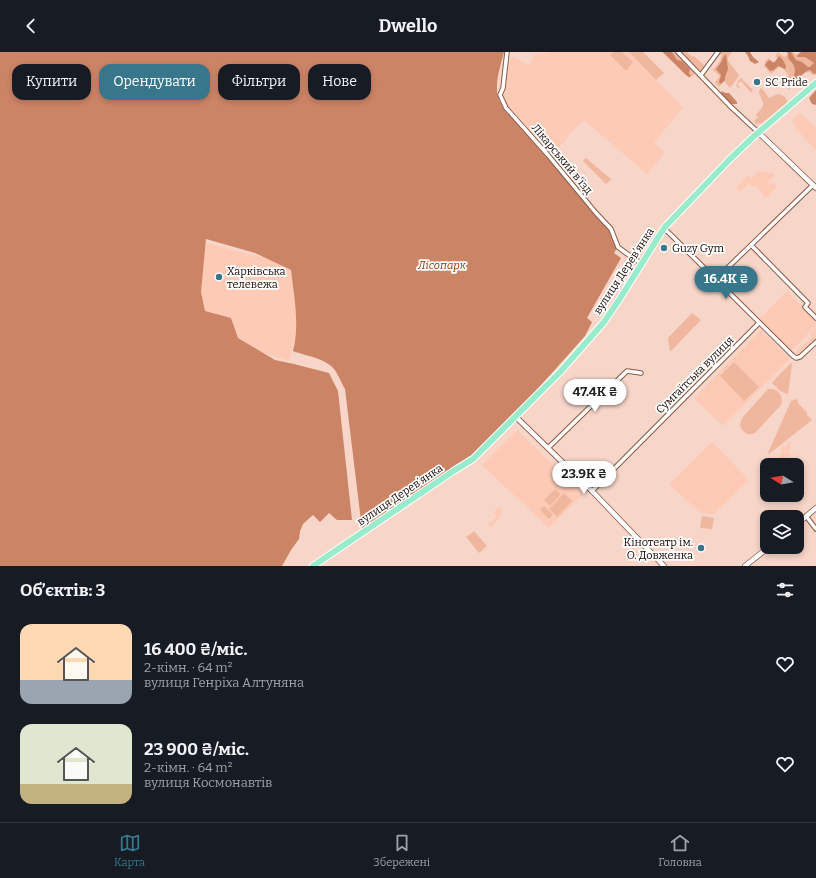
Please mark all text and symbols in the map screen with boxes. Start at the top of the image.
icon: back [20,15,42,37]
text: Dwello [379,15,437,37]
icon: heart [774,15,796,37]
chip: Купити [12,64,91,100]
chip: Орендувати [99,64,210,100]
chip: Фільтри [218,64,300,100]
chip: Нове [308,64,371,100]
place label: SC Pride [765,76,808,89]
marker: SC Pride [752,77,762,87]
street label: Лікарський в'їзд [529,121,595,197]
street label: вулиця Дерев’янка [591,225,657,317]
place label: Guzy Gym [672,242,725,255]
marker: Guzy Gym [659,243,669,253]
park label: Лісопарк [417,259,467,272]
place label: Харківська телевежа [227,265,286,291]
pin: 16.4K ₴ [689,266,763,300]
text: 16.4K ₴ [704,271,748,286]
marker: Харківська телевежа [214,272,224,282]
street label: Сумгаїтська вулиця [654,334,736,416]
pin: 47.4K ₴ [558,379,632,413]
text: 47.4K ₴ [573,384,617,399]
north arrow [760,458,804,502]
map controls [760,458,804,554]
pin: 23.9K ₴ [547,461,621,495]
street label: вулиця Дерев’янка [355,462,445,528]
text: 23.9K ₴ [561,466,607,481]
button: layers [760,510,804,554]
place label: Кінотеатр ім. О. Довженка [624,536,693,562]
marker: Кінотеатр ім. О. Довженка [696,543,706,553]
icon: filters [774,579,796,601]
text: Об’єктів: 3 [20,580,105,601]
text: 16 400 ₴/міс. [144,639,247,660]
icon: home [52,640,100,688]
icon: heart [774,653,796,675]
text: 2-кімн. · 64 m² [144,660,232,675]
text: вулиця Генріха Алтуняна [144,675,304,690]
text: 23 900 ₴/міс. [144,739,249,760]
icon: home [52,740,100,788]
icon: heart [774,753,796,775]
text: 2-кімн. · 64 m² [144,760,232,775]
text: вулиця Космонавтів [144,775,272,790]
tab: Карта [114,832,145,869]
tab: Збережені [373,832,430,869]
tab: Головна [658,832,702,869]

